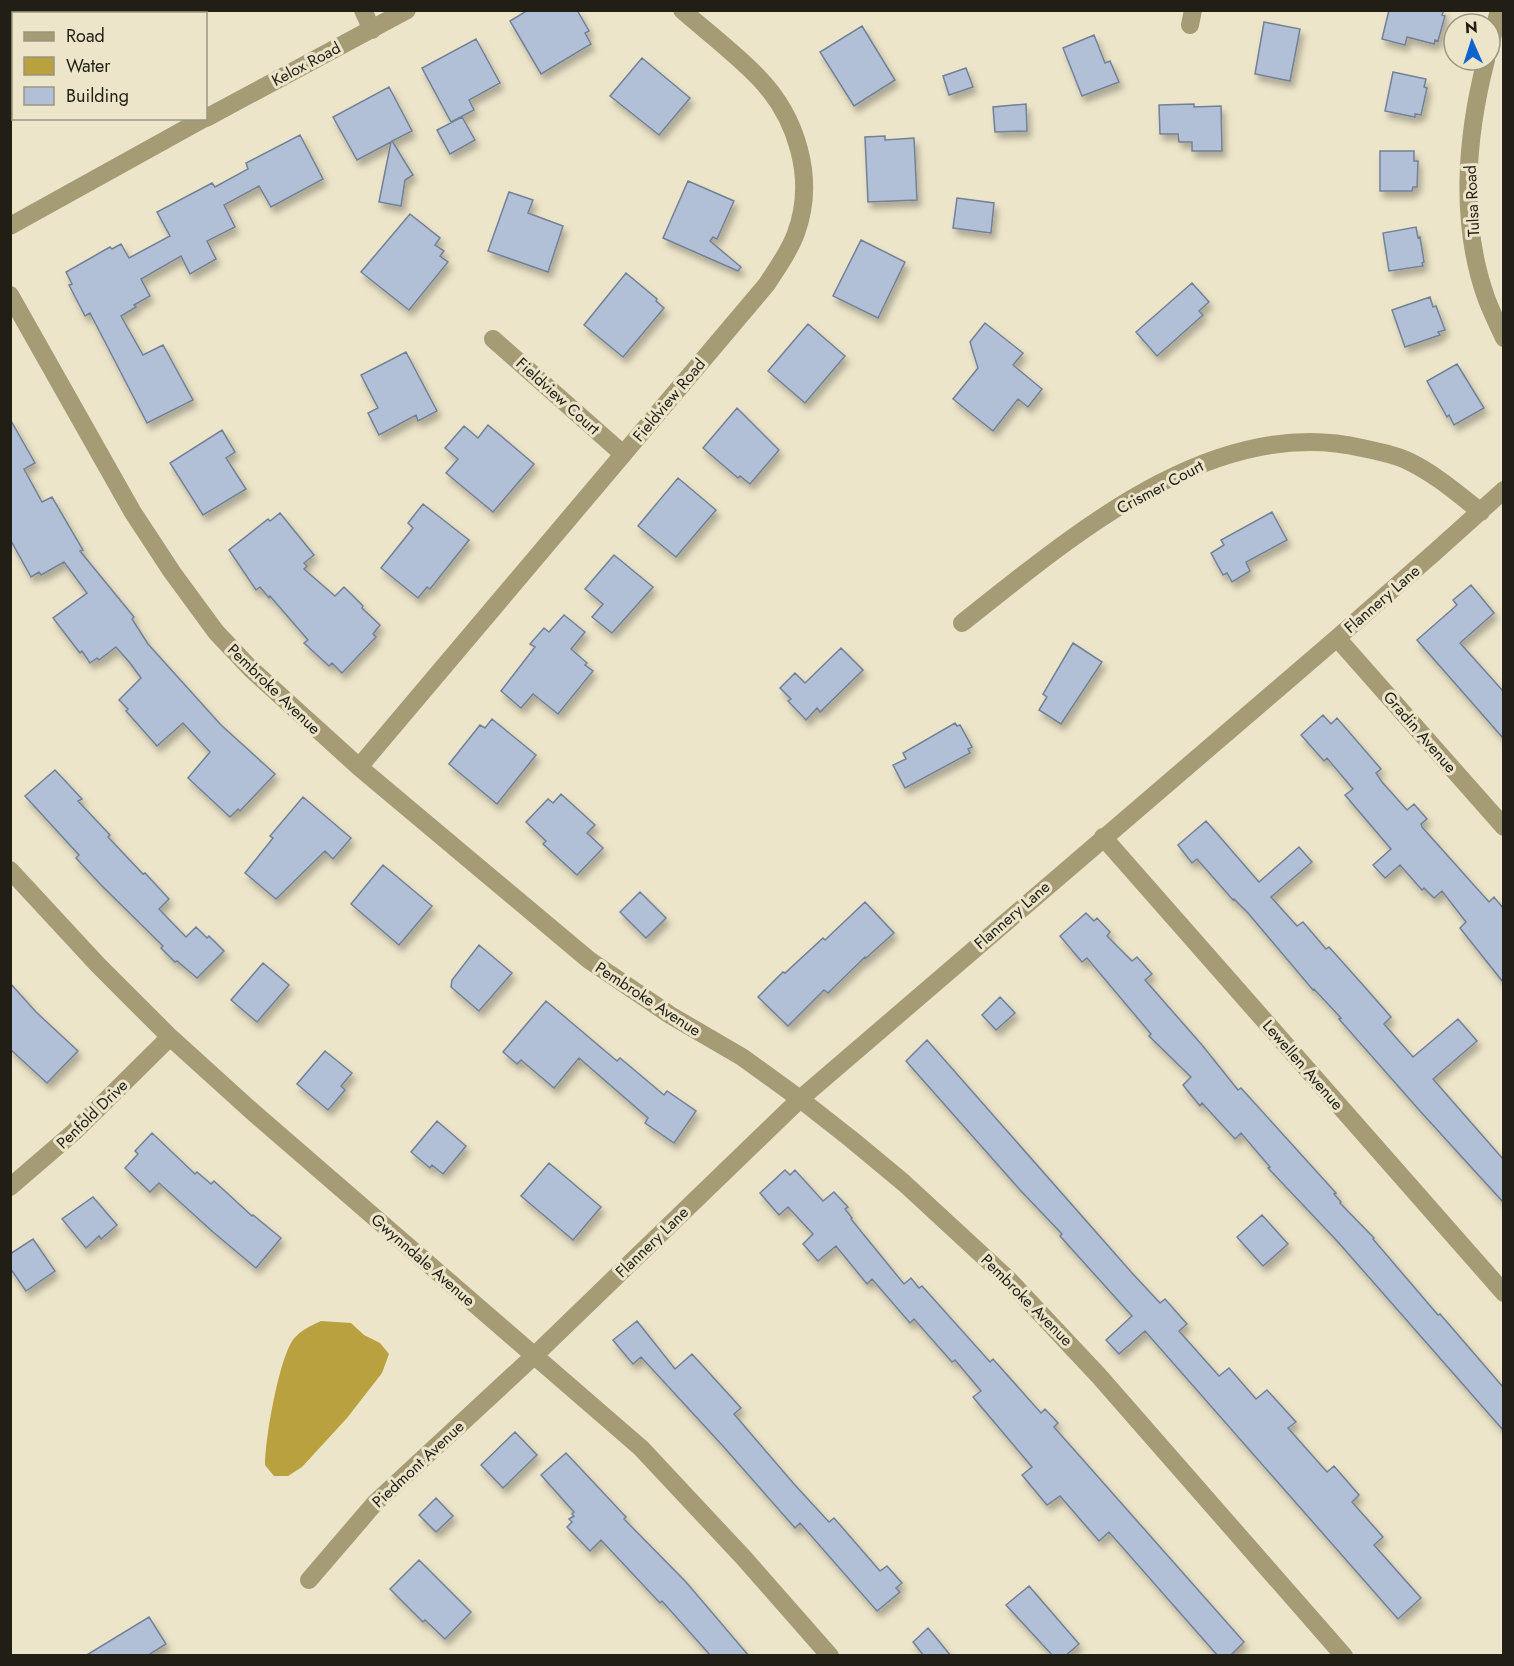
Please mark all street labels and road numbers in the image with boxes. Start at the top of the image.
street label: Kelox Road [267,36,345,92]
street label: Tulsa Road [1459,165,1485,237]
street label: Fieldview Court [511,352,605,440]
street label: Fieldview Road [627,353,711,447]
street label: Crismer Court [1112,454,1208,520]
street label: Flannery Lane [1339,560,1425,638]
street label: Pembroke Avenue [222,638,326,740]
street label: Gradin Avenue [1378,686,1462,778]
street label: Flannery Lane [969,876,1055,954]
street label: Pembroke Avenue [591,956,705,1042]
street label: Lewellen Avenue [1257,1015,1349,1115]
street label: Penfold Drive [51,1074,133,1154]
street label: Flannery Lane [610,1201,694,1283]
street label: Gwynndale Avenue [366,1208,480,1312]
street label: Pembroke Avenue [976,1249,1078,1351]
street label: Piedmont Avenue [367,1415,469,1513]

